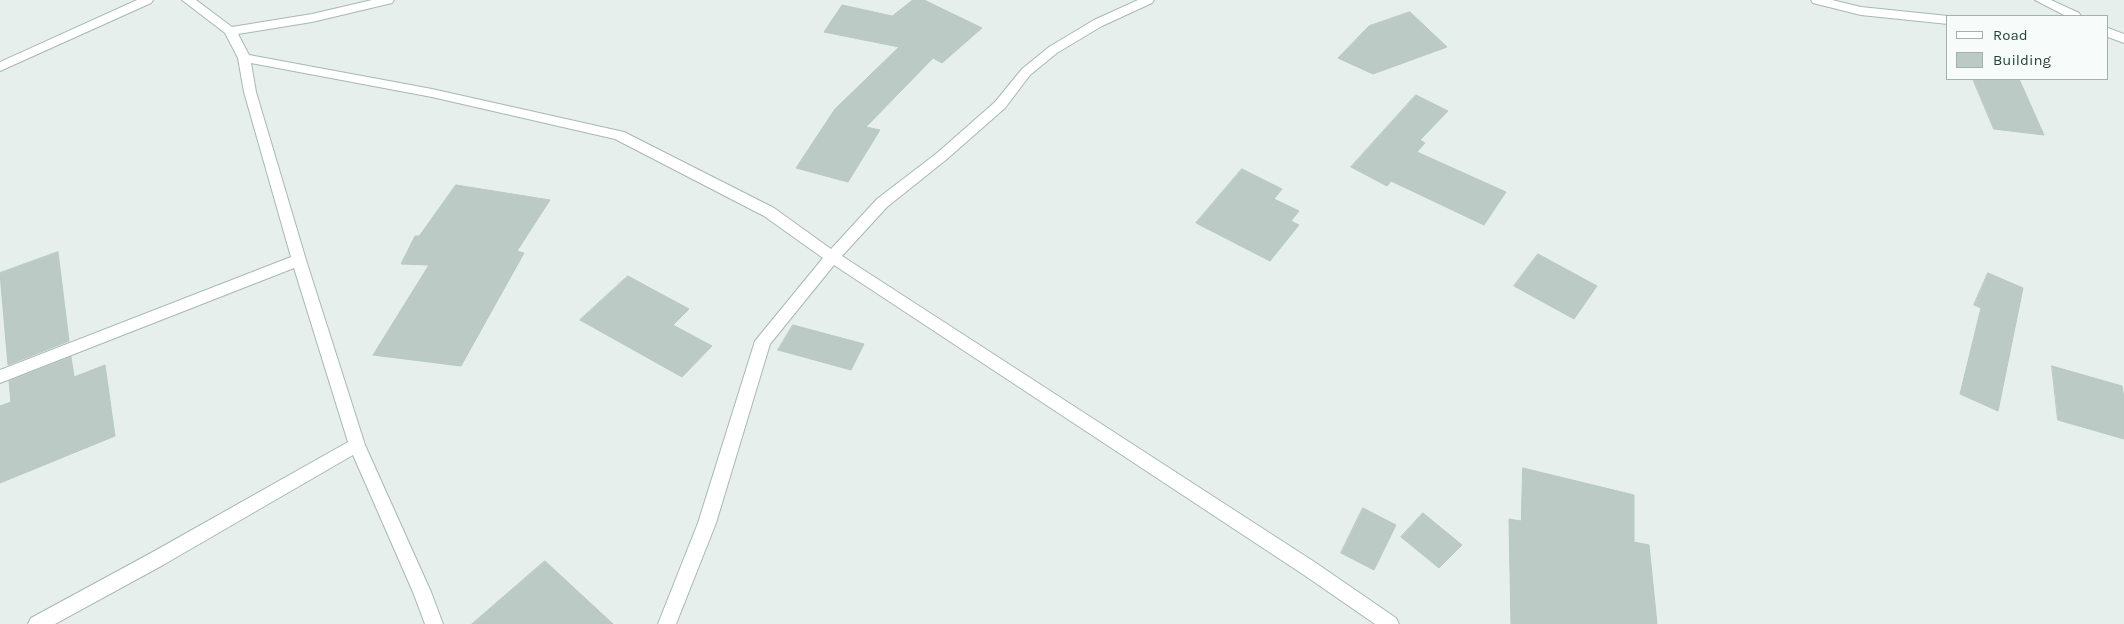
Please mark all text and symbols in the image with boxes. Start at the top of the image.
legend [1946,15,2109,80]
text: Road [1993,26,2028,44]
text: Building [1993,51,2051,69]

